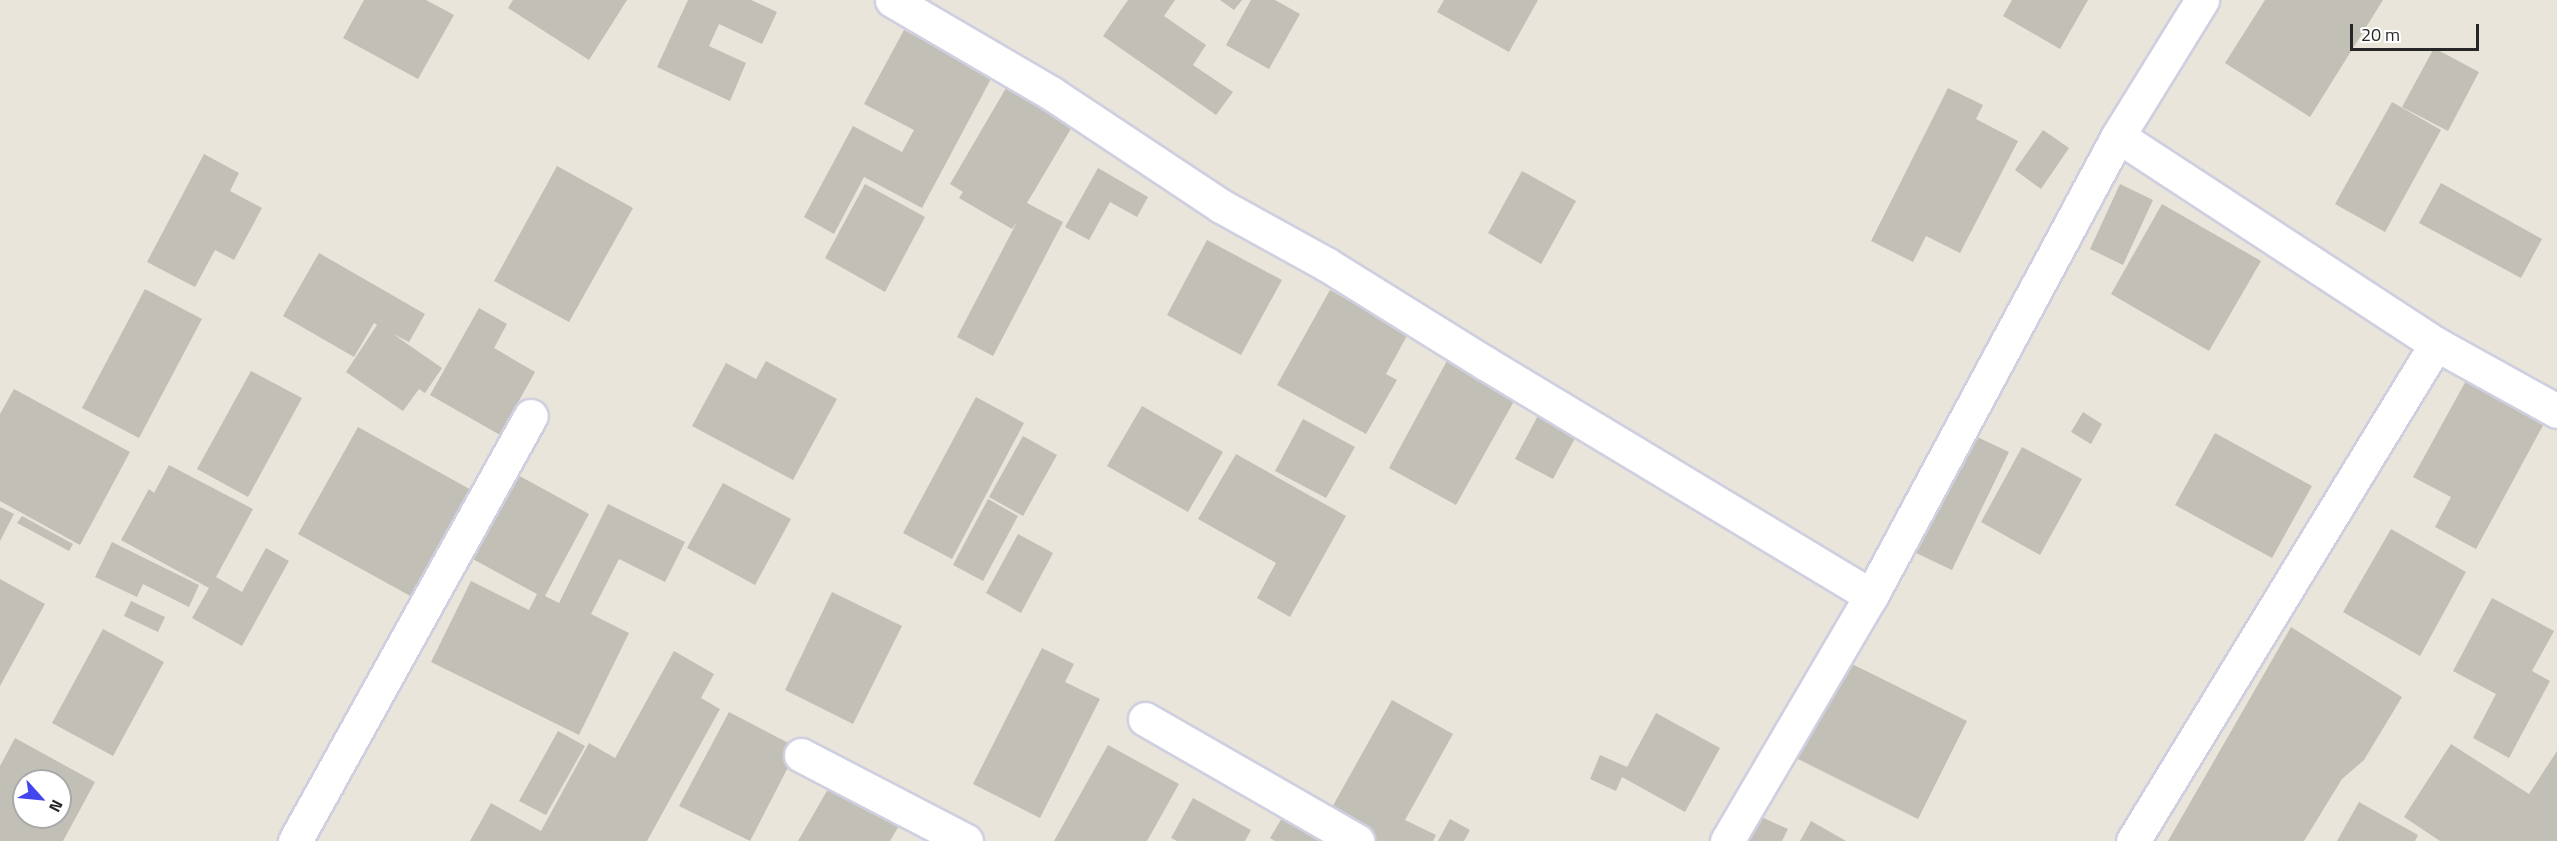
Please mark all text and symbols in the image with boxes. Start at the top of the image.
scale bar [2353,12,2482,50]
text: 20 m [2361,21,2400,48]
north arrow [12,769,72,829]
text: N [43,796,69,817]

